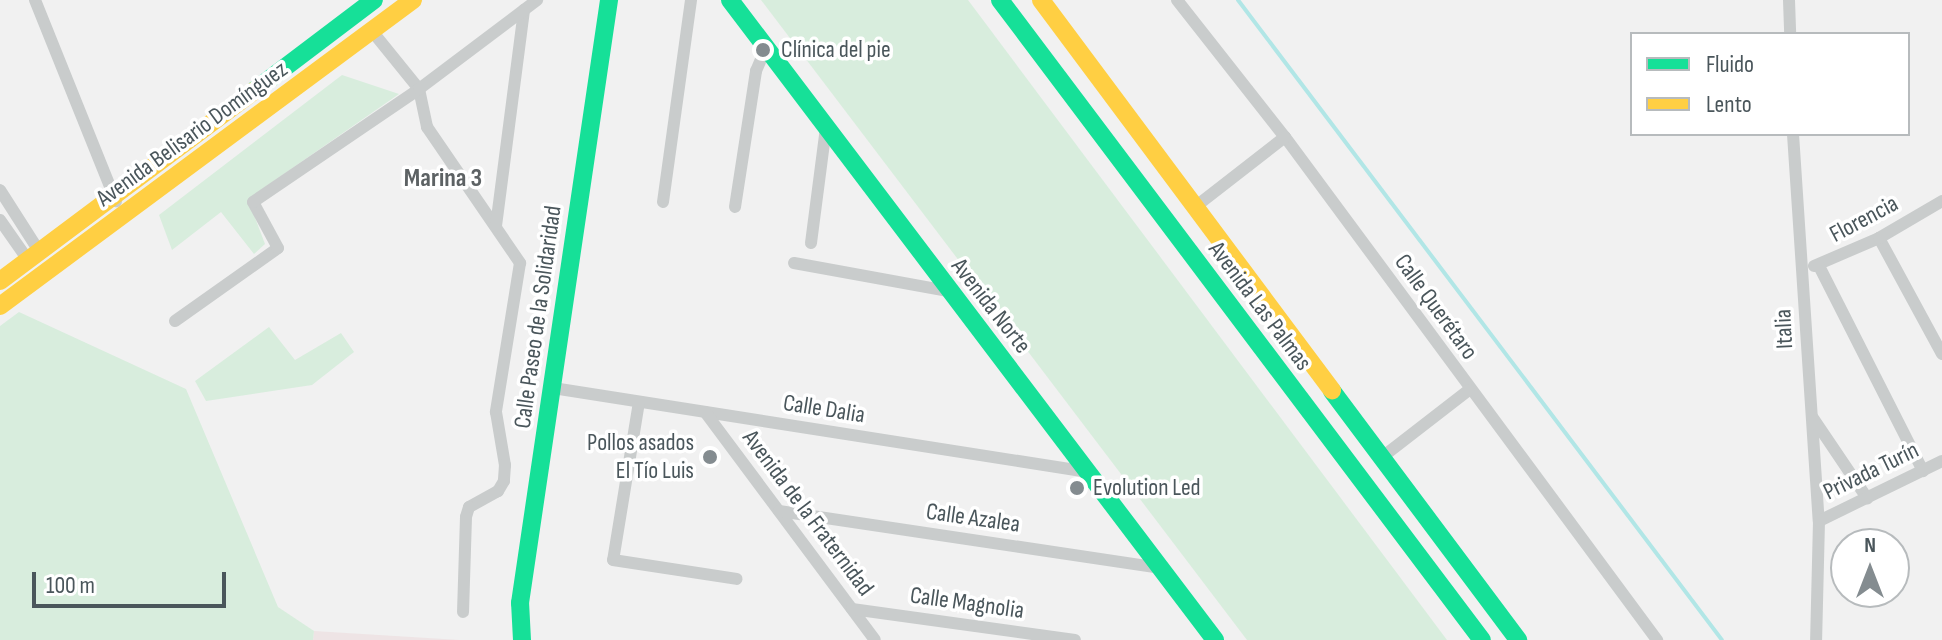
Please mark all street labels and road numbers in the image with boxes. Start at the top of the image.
street label: Avenida Belisario Domínguez [91,55,293,213]
street label: Florencia [1825,189,1903,249]
street label: Calle Paseo de la Solidaridad [508,204,568,430]
street label: Avenida Las Palmas [1202,236,1318,376]
street label: Calle Querétaro [1388,249,1484,365]
street label: Avenida Norte [945,253,1037,359]
street label: Italia [1769,308,1799,350]
street label: Calle Dalia [781,388,867,430]
street label: Avenida de la Fraternidad [736,424,880,602]
street label: Privada Turín [1819,436,1923,506]
street label: Calle Azalea [924,497,1022,539]
street label: Calle Magnolia [908,581,1026,625]

